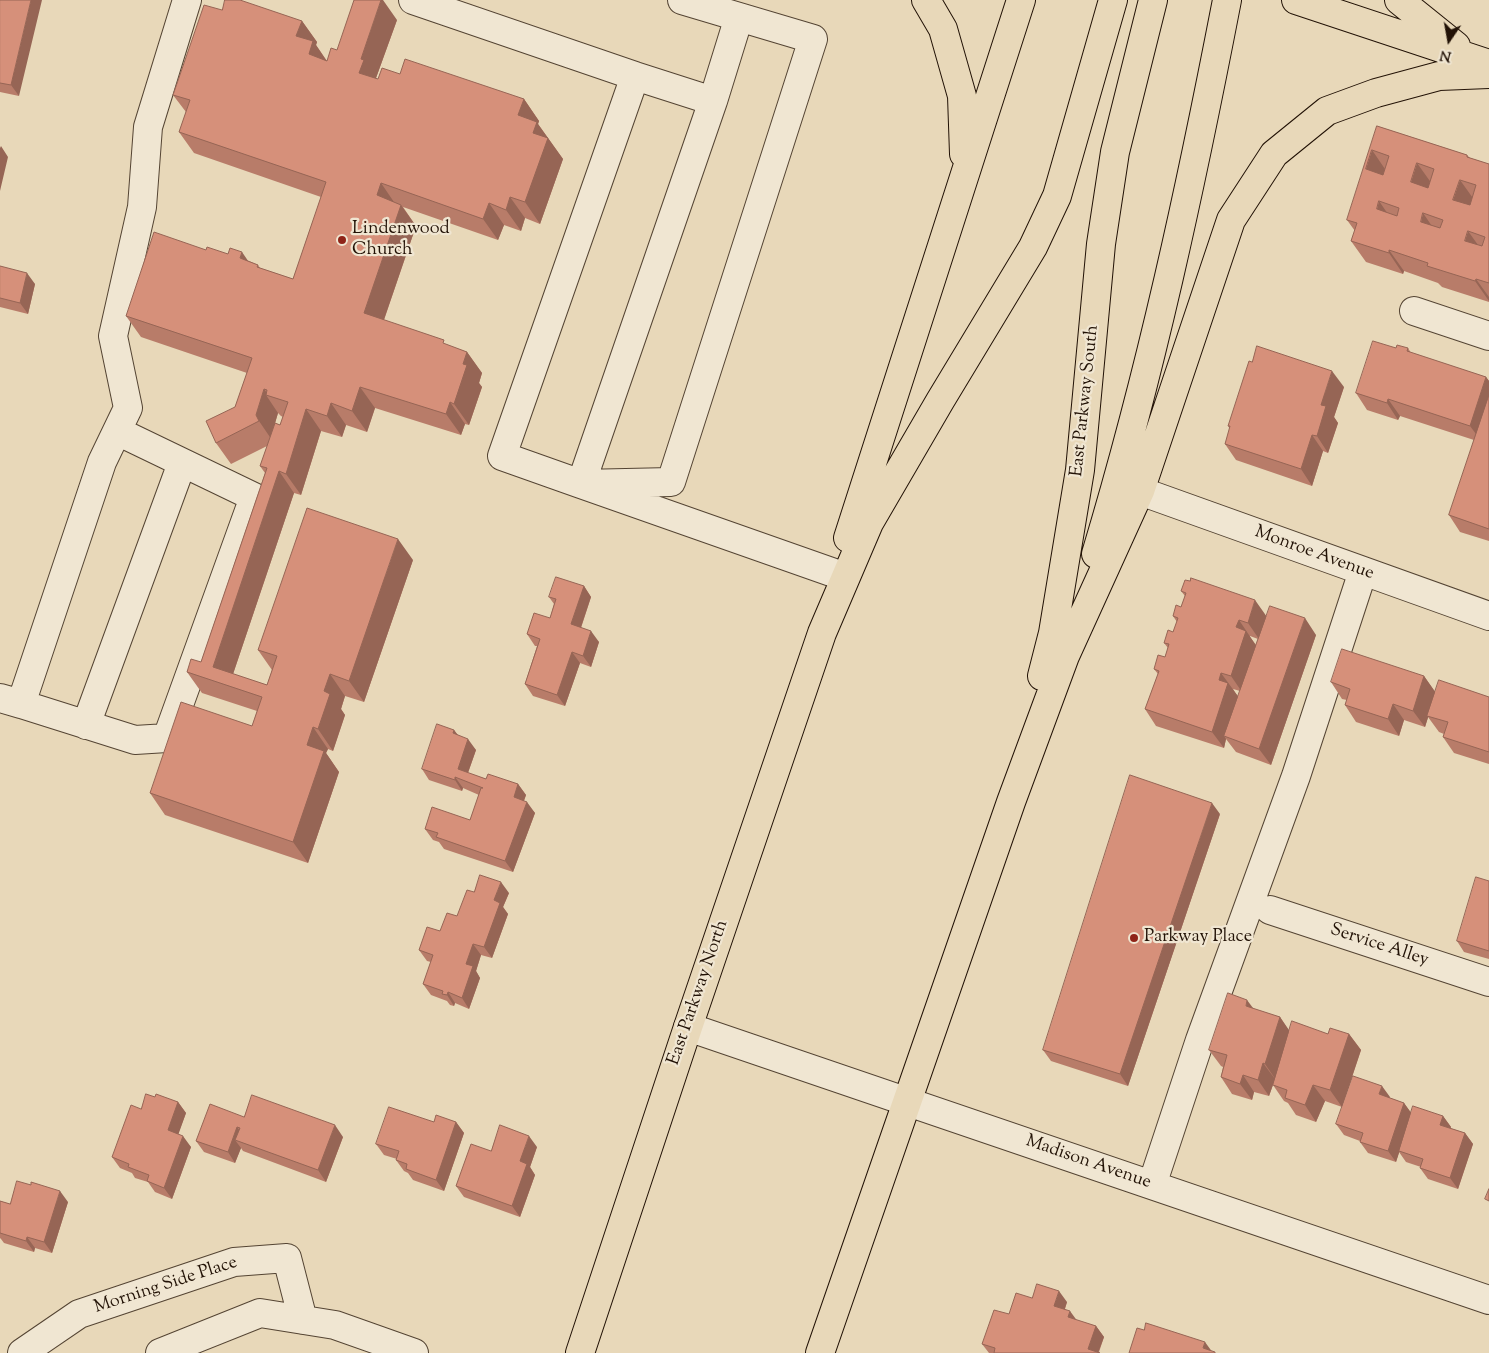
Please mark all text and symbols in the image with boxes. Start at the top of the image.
north arrow [1424,15,1474,65]
text: N [1438,44,1453,66]
place label: Lindenwood Church [352,219,450,262]
marker: Lindenwood Church [336,234,348,246]
street label: East Parkway South [1067,324,1105,478]
street label: Monroe Avenue [1251,522,1377,586]
street label: East Parkway North [664,918,734,1068]
street label: Service Alley [1327,920,1431,972]
place label: Parkway Place [1144,927,1252,949]
marker: Parkway Place [1128,932,1140,944]
street label: Madison Avenue [1022,1131,1154,1195]
street label: Morning Side Place [92,1253,240,1319]

